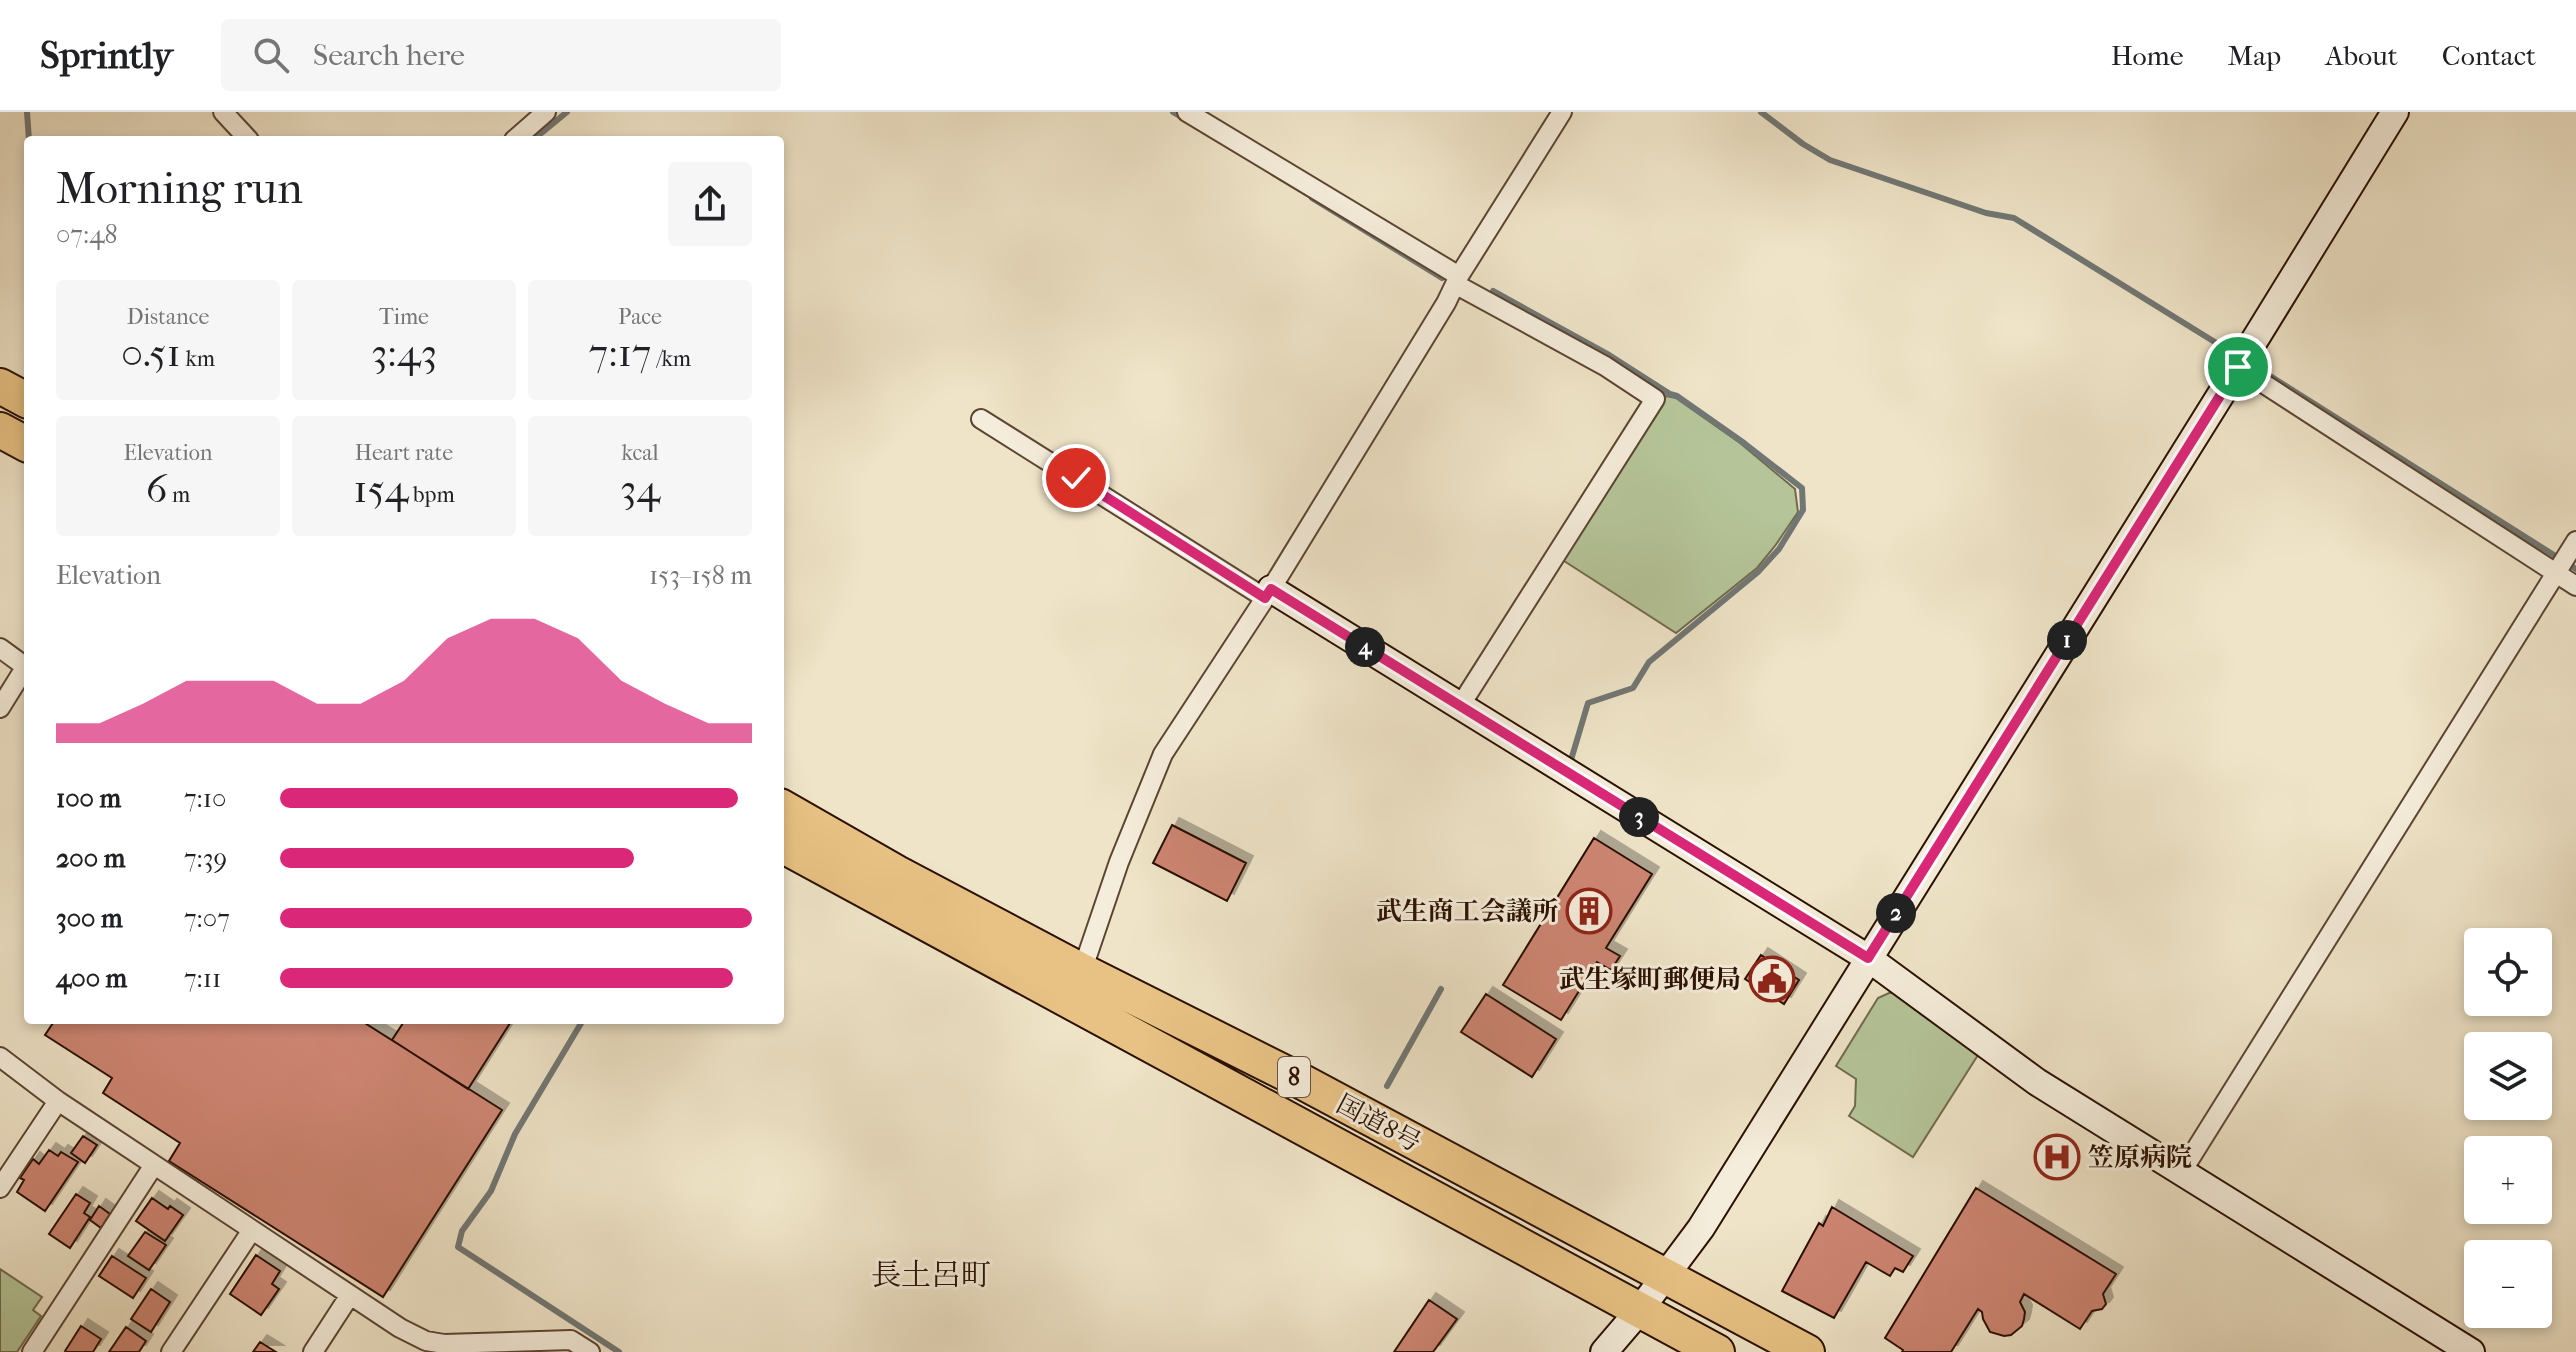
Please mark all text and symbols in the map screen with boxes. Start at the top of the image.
search box [221,19,781,91]
text: Sprintly [40,33,173,78]
icon: search [249,33,293,77]
text: Search here [313,38,465,73]
text: Home [2111,39,2184,72]
text: Map [2228,39,2281,72]
text: About [2325,39,2398,72]
text: Contact [2442,39,2536,72]
button: share [668,162,752,246]
text: Morning run [56,163,303,214]
text: 07:48 [56,219,118,250]
text: Distance [127,304,209,330]
text: Time [379,304,429,330]
text: Pace [618,304,662,330]
text: 0.51 [121,330,181,376]
text: 3:43 [371,330,437,376]
text: 7:17 [589,330,651,376]
pin [2204,333,2272,401]
icon: arrive [2216,345,2260,389]
text: km [181,346,215,372]
text: /km [651,346,691,372]
text: Elevation [124,440,212,466]
text: Heart rate [355,440,453,466]
text: kcal [621,440,659,466]
pin [1042,444,1110,512]
icon: check [1054,456,1098,500]
text: 6 [146,466,167,512]
text: 154 [353,466,408,512]
text: 34 [620,466,660,512]
text: m [167,482,190,508]
text: bpm [408,482,455,508]
text: Elevation [56,560,161,591]
text: 153–158 m [649,560,752,591]
pin: 1 [2047,620,2087,660]
pin: 4 [1345,627,1385,667]
text: 1 [2063,627,2071,653]
text: 4 [1359,634,1372,660]
text: 100 m [56,783,121,814]
text: 7:10 [184,783,226,814]
pin: 3 [1619,797,1659,837]
text: 3 [1634,804,1644,830]
text: 200 m [56,843,125,874]
text: 7:39 [184,843,227,874]
building icon: 武生商工会議所 [1565,887,1613,935]
pin: 2 [1876,893,1916,933]
place label: 武生商工会議所 [1376,896,1558,927]
text: 2 [1890,900,1902,926]
text: 300 m [56,903,123,934]
text: 7:07 [184,903,230,934]
map controls [2464,928,2552,1328]
button: locate [2464,928,2552,1016]
public building icon: 武生塚町郵便局 [1748,955,1796,1003]
text: 400 m [56,963,127,994]
text: 7:11 [184,963,221,994]
place label: 武生塚町郵便局 [1559,964,1741,995]
button: layers [2464,1032,2552,1120]
road number: 8 [1278,1057,1310,1097]
street label: 国道8号 [1331,1088,1426,1159]
hospital icon: 笠原病院 [2033,1133,2081,1181]
button: + [2464,1136,2552,1224]
place label: 笠原病院 [2088,1142,2192,1173]
button: − [2464,1240,2552,1328]
district label: 長土呂町 [871,1258,991,1293]

